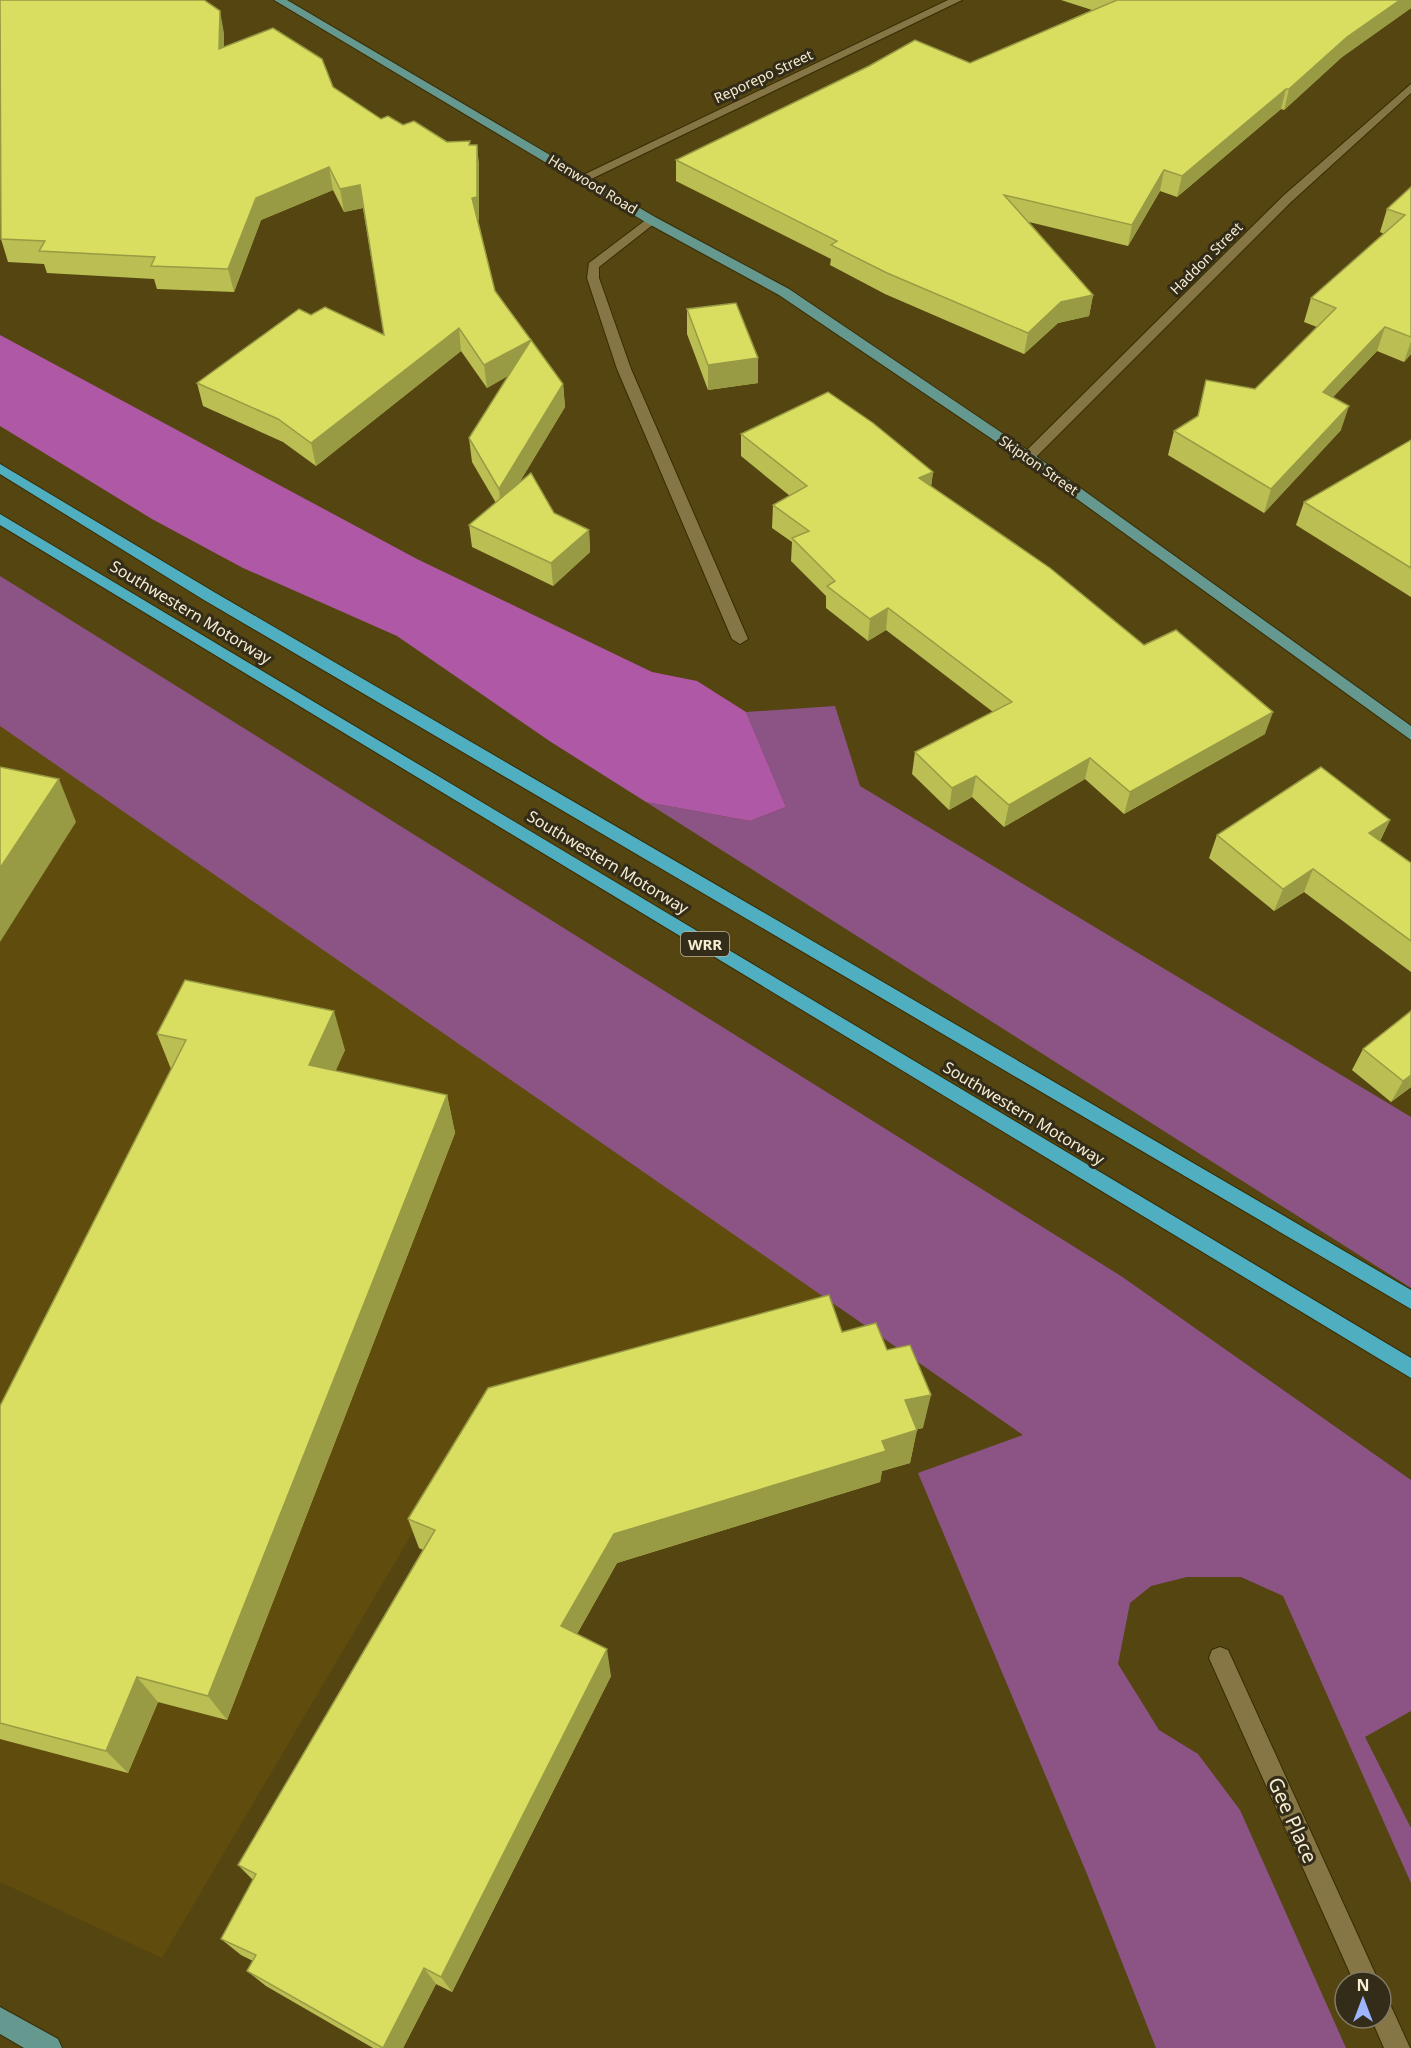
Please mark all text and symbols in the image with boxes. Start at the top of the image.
street label: Reporepo Street [711,45,815,107]
street label: Henwood Road [545,150,641,218]
street label: Haddon Street [1166,218,1246,298]
street label: Skipton Street [996,431,1082,499]
street label: Southwestern Motorway [106,555,277,669]
street label: Southwestern Motorway [523,805,694,919]
road number: WRR [681,932,729,956]
street label: Southwestern Motorway [939,1056,1110,1170]
street label: Gee Place [1262,1773,1324,1867]
north arrow [1333,1970,1393,2030]
text: N [1356,1974,1370,1996]

